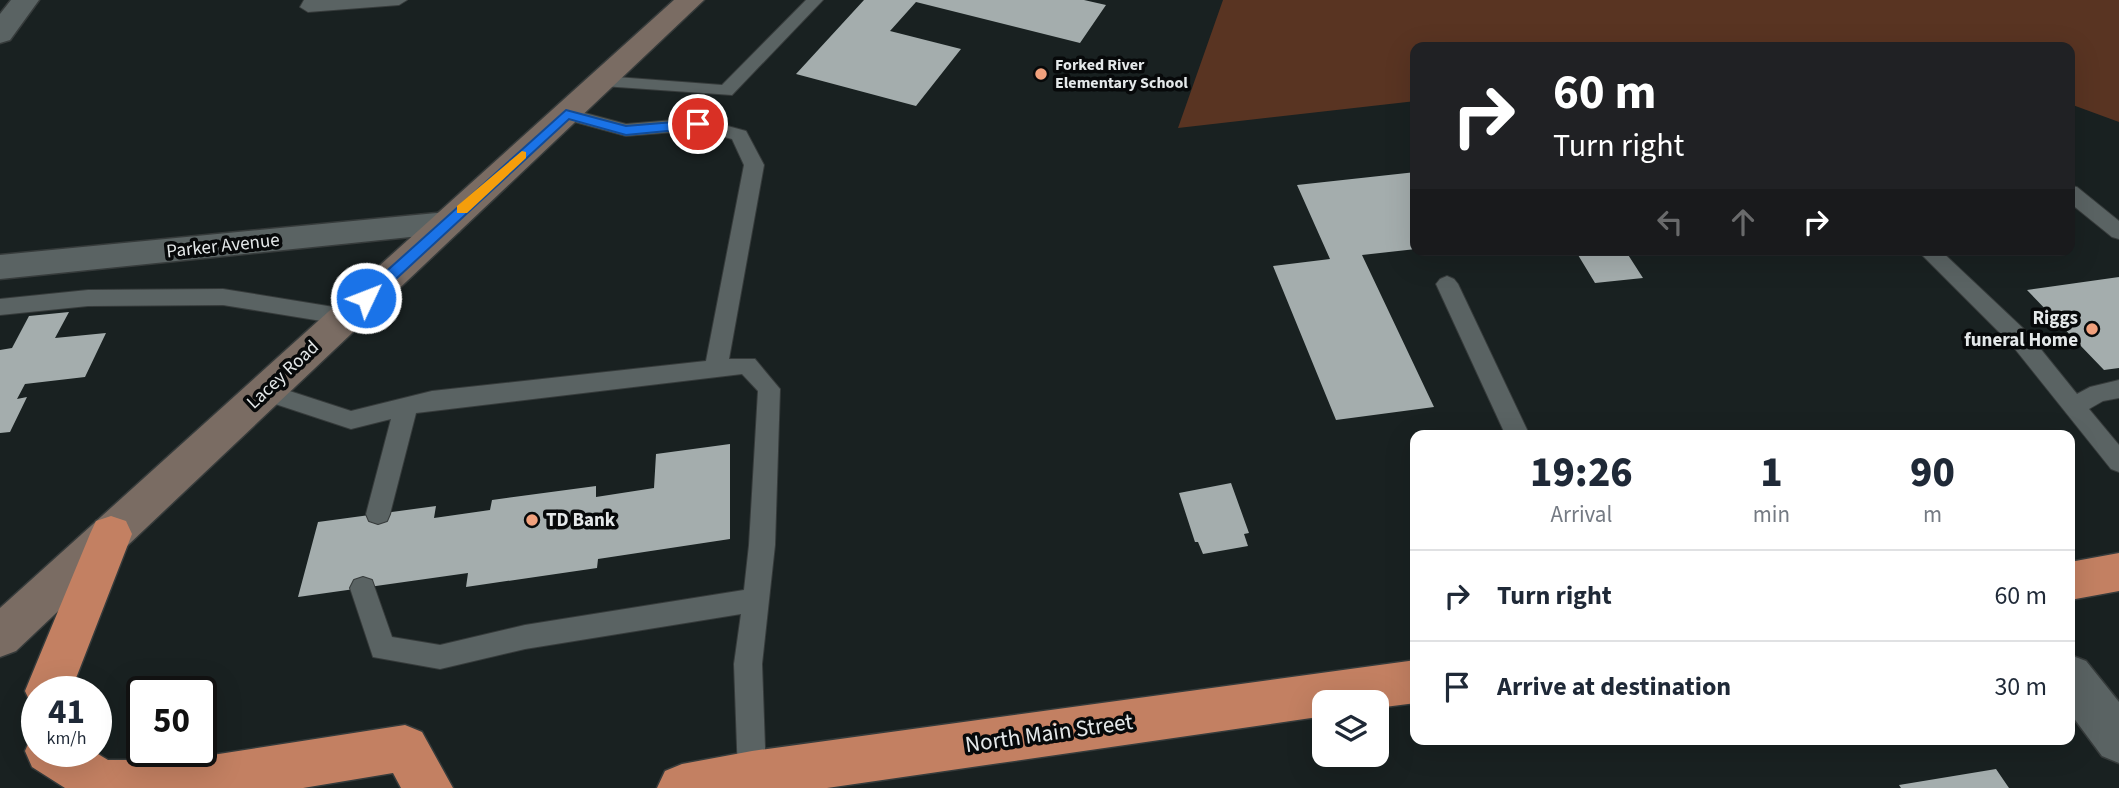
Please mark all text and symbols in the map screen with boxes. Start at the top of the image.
place label: Forked River Elementary School [1055,54,1188,94]
text: 60 m [1553,58,1657,128]
marker: Forked River Elementary School [1033,66,1049,82]
icon: right [1438,70,1529,161]
pin [668,94,728,154]
icon: arrive [679,105,717,143]
text: Turn right [1553,123,1684,169]
icon: left [1651,203,1689,241]
icon: ahead [1724,203,1762,241]
icon: right [1797,203,1835,241]
street label: Parker Avenue [165,227,281,265]
position arrow [329,261,403,335]
place label: Riggs funeral Home [1964,305,2078,354]
marker: Riggs funeral Home [2084,321,2100,337]
street label: Lacey Road [241,334,325,416]
text: 19:26 [1530,443,1633,503]
text: 1 [1760,443,1783,503]
text: 90 [1910,443,1955,503]
text: Arrival [1550,498,1612,531]
text: min [1753,498,1790,531]
text: m [1923,498,1942,531]
place label: TD Bank [546,507,616,534]
marker: TD Bank [524,512,540,528]
icon: right [1438,577,1476,615]
text: Turn right [1497,577,1612,614]
text: 60 m [1994,577,2047,614]
icon: arrive [1438,668,1476,706]
text: Arrive at destination [1497,668,1731,705]
text: 30 m [1994,668,2047,705]
speed limit sign: 50 [126,676,217,767]
text: 41 [48,687,85,737]
map controls [1312,690,1389,767]
button: layers [1312,690,1389,767]
street label: North Main Street [963,705,1135,761]
text: km/h [47,726,86,751]

